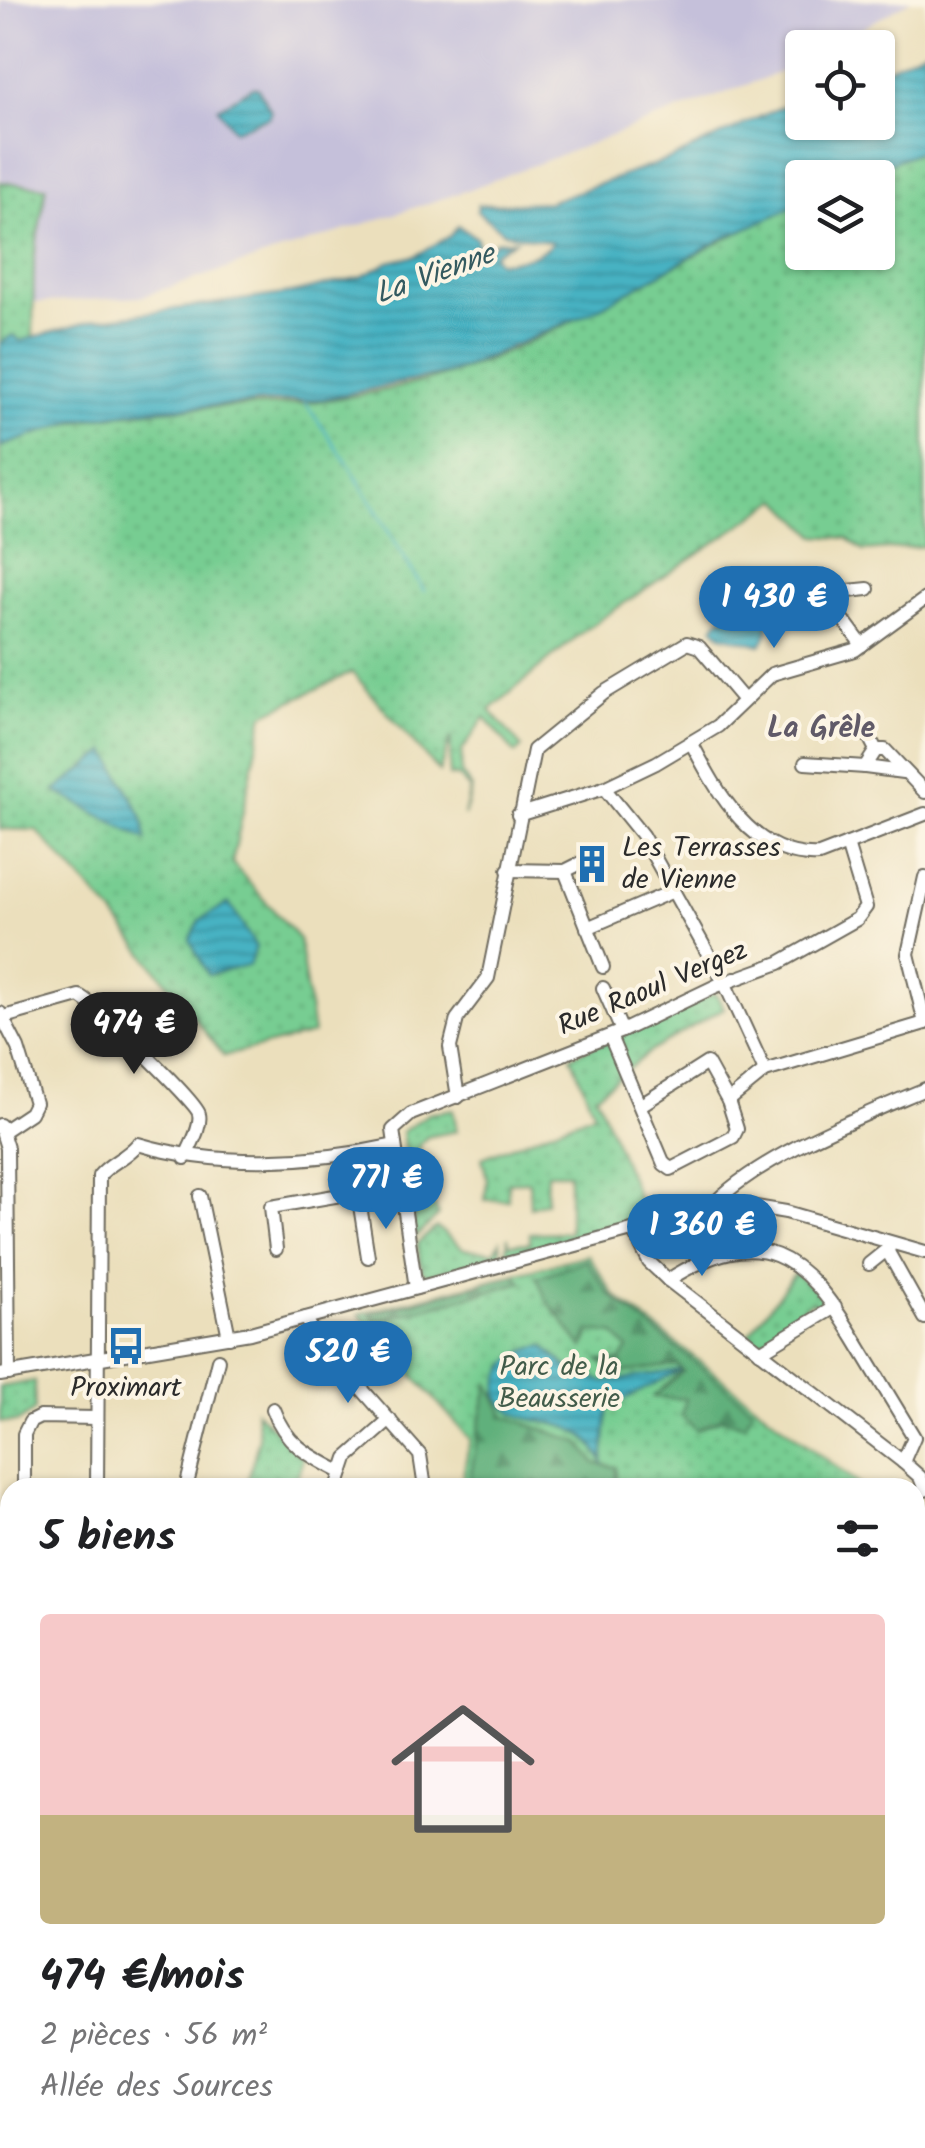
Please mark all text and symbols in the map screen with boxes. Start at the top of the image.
map controls [785,30,895,270]
button: locate [785,30,895,140]
button: layers [785,160,895,270]
water label: La Vienne [368,230,504,319]
pin: 1 430 € [682,566,866,651]
text: 1 430 € [721,573,827,624]
district label: La Grêle [767,705,875,753]
place label: Les Terrasses de Vienne [622,826,781,903]
building icon: Les Terrasses de Vienne [571,843,613,885]
street label: Rue Raoul Vergez [551,929,755,1049]
pin: 474 € [64,992,204,1077]
text: 474 € [93,999,175,1050]
pin: 771 € [316,1147,456,1232]
text: 771 € [350,1154,422,1205]
pin: 1 360 € [610,1194,794,1279]
text: 1 360 € [649,1201,755,1252]
pin: 520 € [278,1321,418,1406]
bus stop icon: Proximart [105,1325,147,1367]
text: 520 € [306,1328,390,1379]
park label: Parc de la Beausserie [498,1345,620,1422]
place label: Proximart [70,1366,183,1411]
text: 5 biens [40,1505,176,1572]
icon: filters [830,1511,885,1566]
icon: home [373,1679,553,1859]
text: 474 €/mois [40,1944,244,2011]
text: 2 pièces · 56 m² [40,2011,267,2062]
text: Allée des Sources [40,2062,273,2113]

